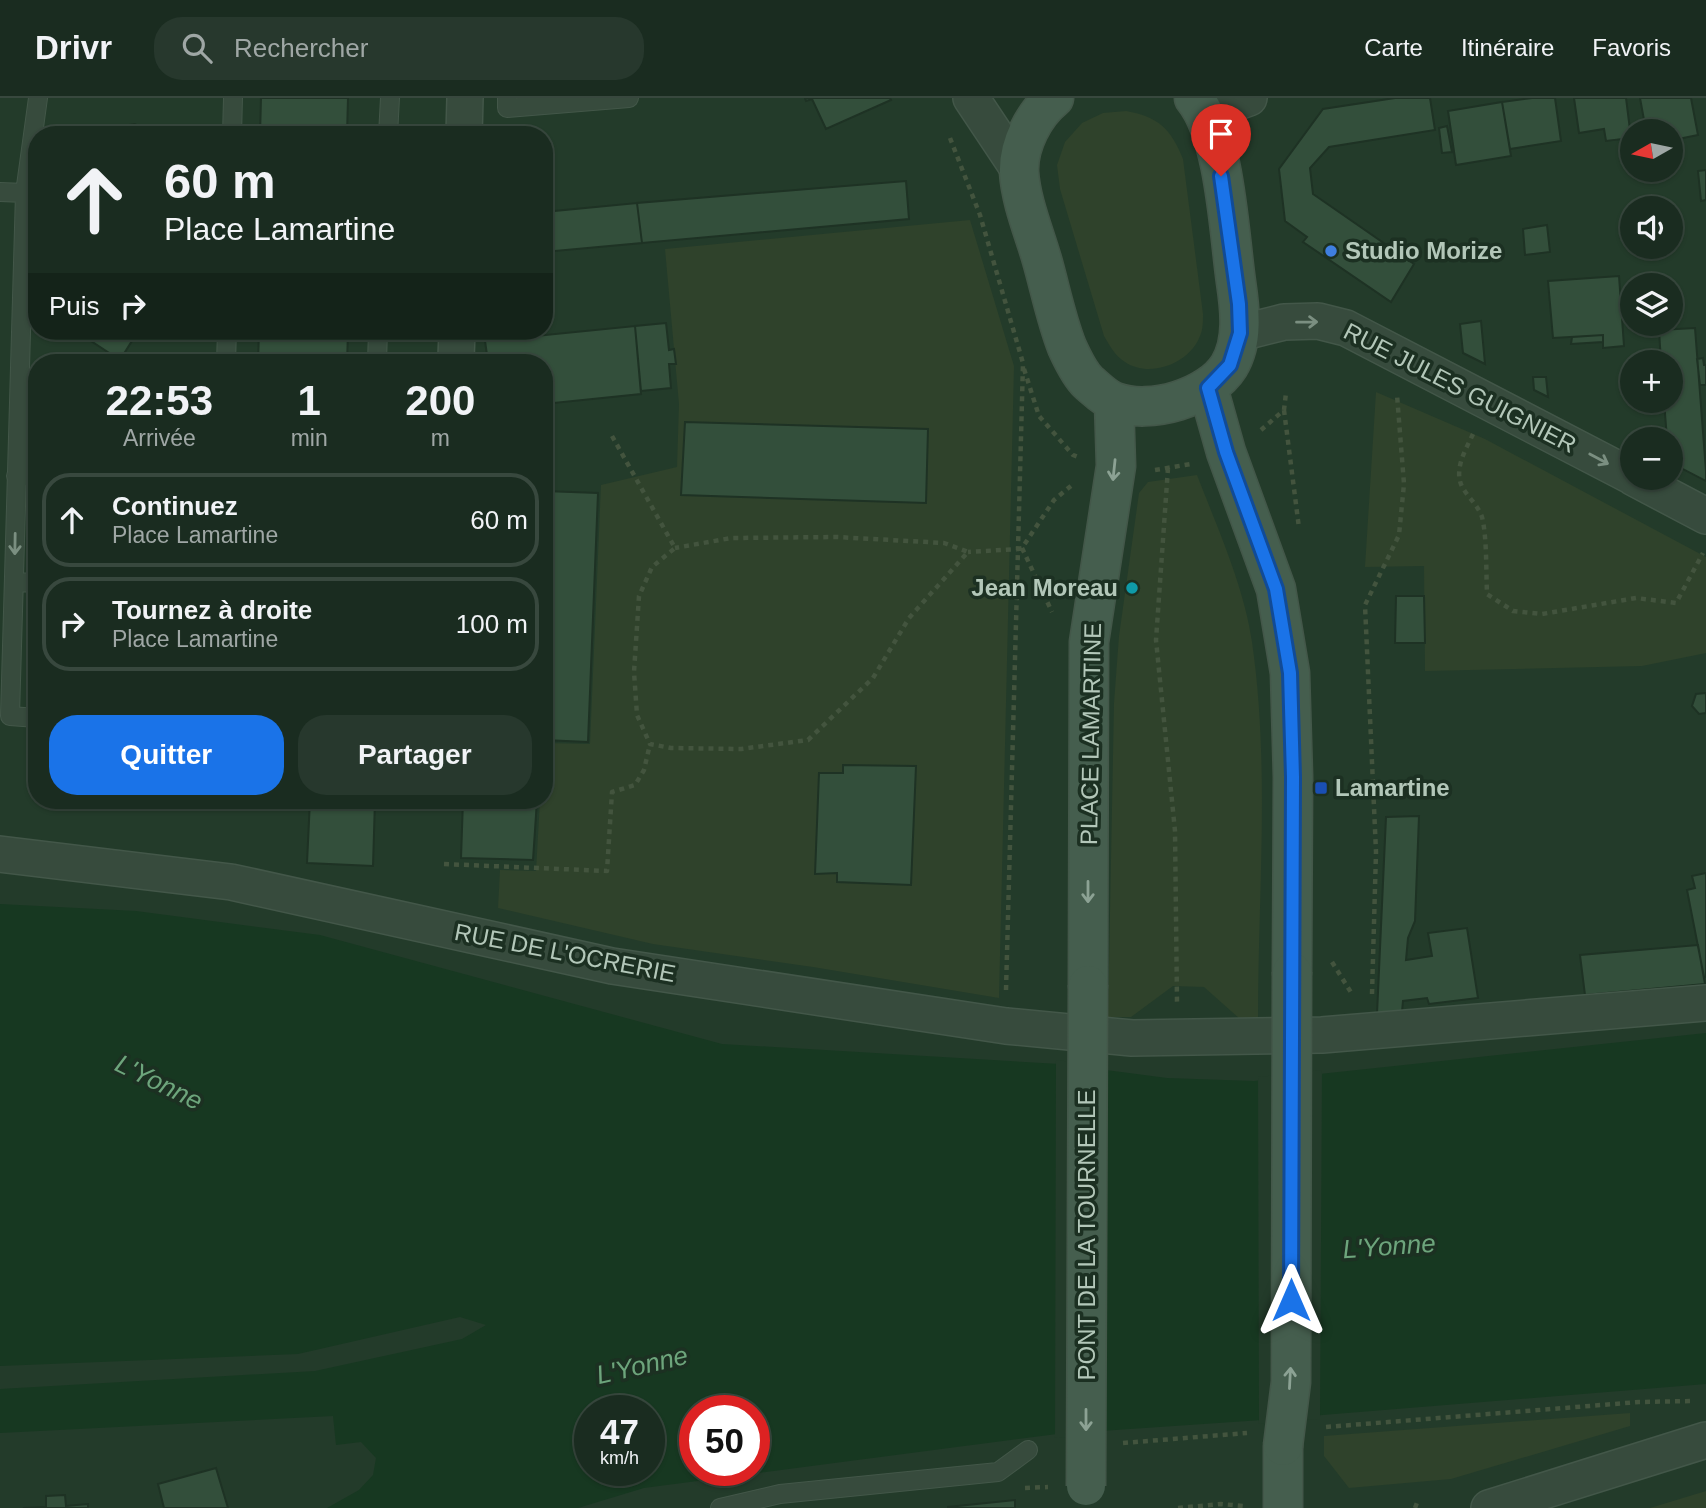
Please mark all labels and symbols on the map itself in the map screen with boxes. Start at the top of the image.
pin [1191,104,1251,176]
north arrow [1620,119,1684,182]
place label: Studio Morize [1345,237,1502,264]
marker: Studio Morize [1323,243,1339,259]
one-way arrow [1295,315,1318,328]
street label: RUE JULES GUIGNIER [1339,317,1581,458]
one-way arrow [1589,453,1609,467]
one-way arrow [1108,458,1121,481]
one-way arrow [8,532,21,555]
place label: Jean Moreau [971,574,1118,601]
marker: Jean Moreau [1124,580,1140,596]
street label: PLACE LAMARTINE [1075,623,1106,845]
place label: Lamartine [1335,774,1450,801]
marker: Lamartine [1313,780,1329,796]
one-way arrow [1081,880,1095,903]
street label: RUE DE L'OCRERIE [452,918,678,987]
water label: L'Yonne [111,1048,207,1116]
street label: PONT DE LA TOURNELLE [1073,1090,1100,1380]
water label: L'Yonne [1341,1228,1437,1264]
position arrow [1254,1263,1328,1337]
water label: L'Yonne [593,1340,691,1390]
one-way arrow [1284,1367,1297,1390]
speed limit sign: 50 [679,1395,770,1486]
one-way arrow [1079,1409,1093,1432]

